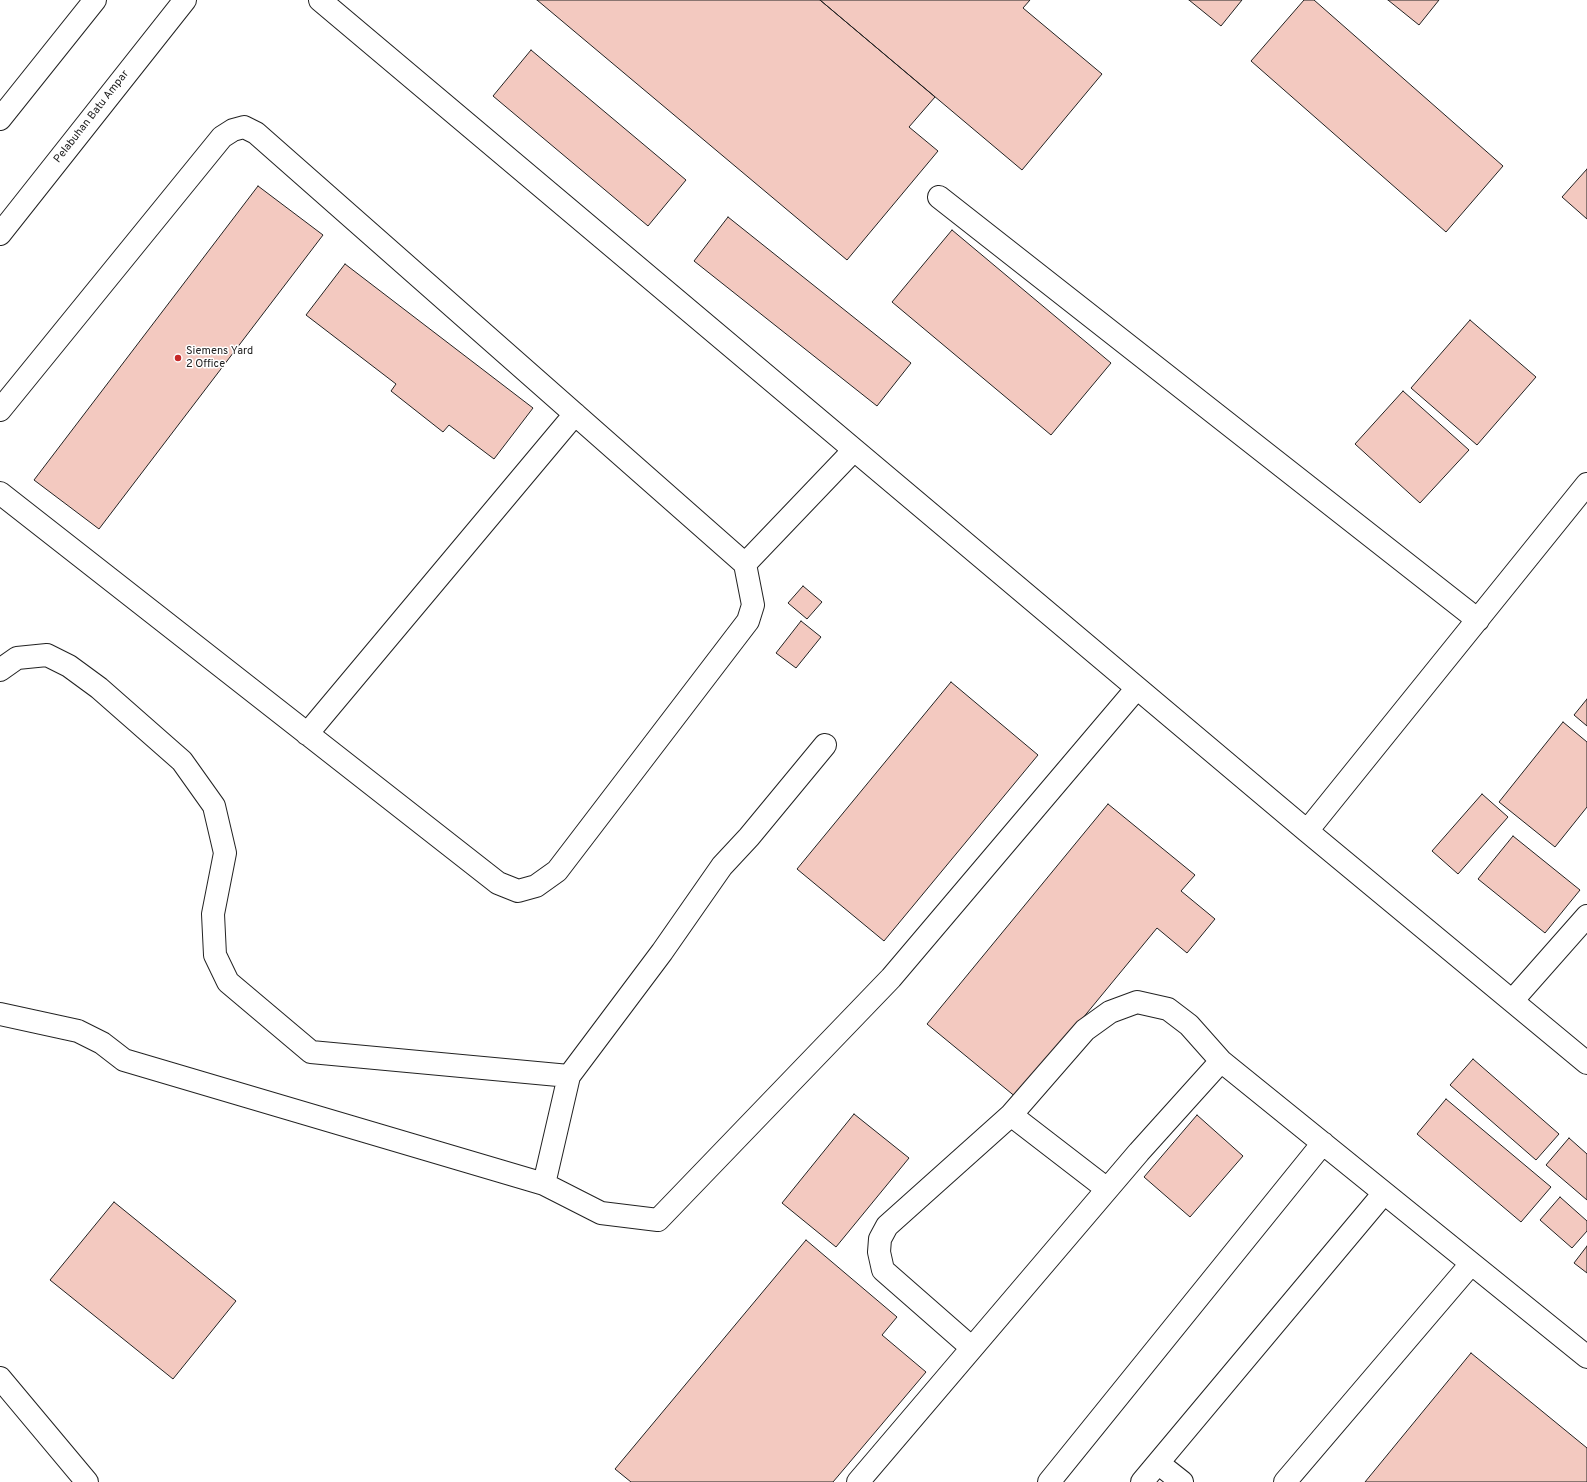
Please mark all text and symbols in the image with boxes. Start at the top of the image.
street label: Pelabuhan Batu Ampar [52,68,132,166]
place label: Siemens Yard 2 Office [186,345,253,371]
marker: Siemens Yard 2 Office [173,353,183,363]

